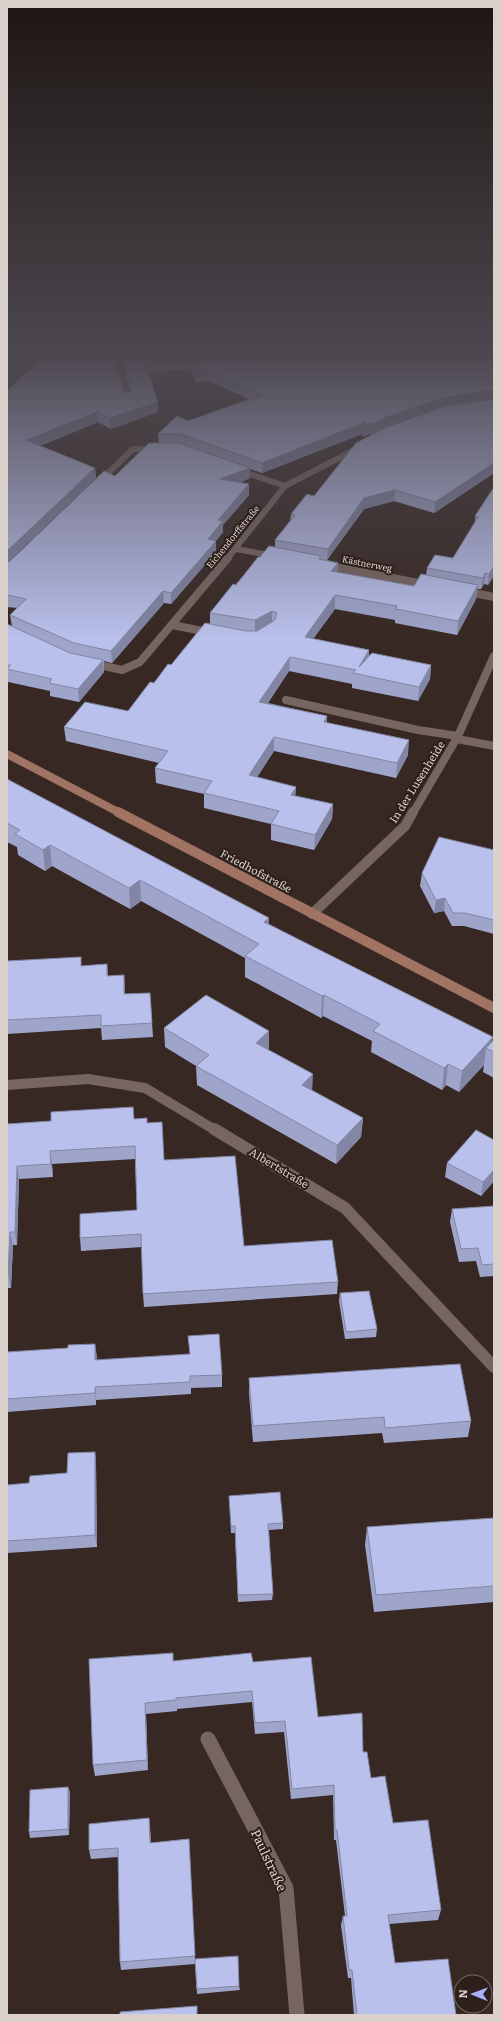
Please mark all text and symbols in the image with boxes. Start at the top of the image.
street label: Eichendorffstraße [202,501,262,571]
street label: Kästnerweg [341,551,394,575]
street label: In der Lusenheide [384,737,448,826]
street label: Friedhofstraße [218,845,295,896]
street label: Albertstraße [247,1143,313,1191]
street label: Paulstraße [247,1826,292,1894]
north arrow [453,1974,493,2014]
text: N [454,1989,470,1999]

